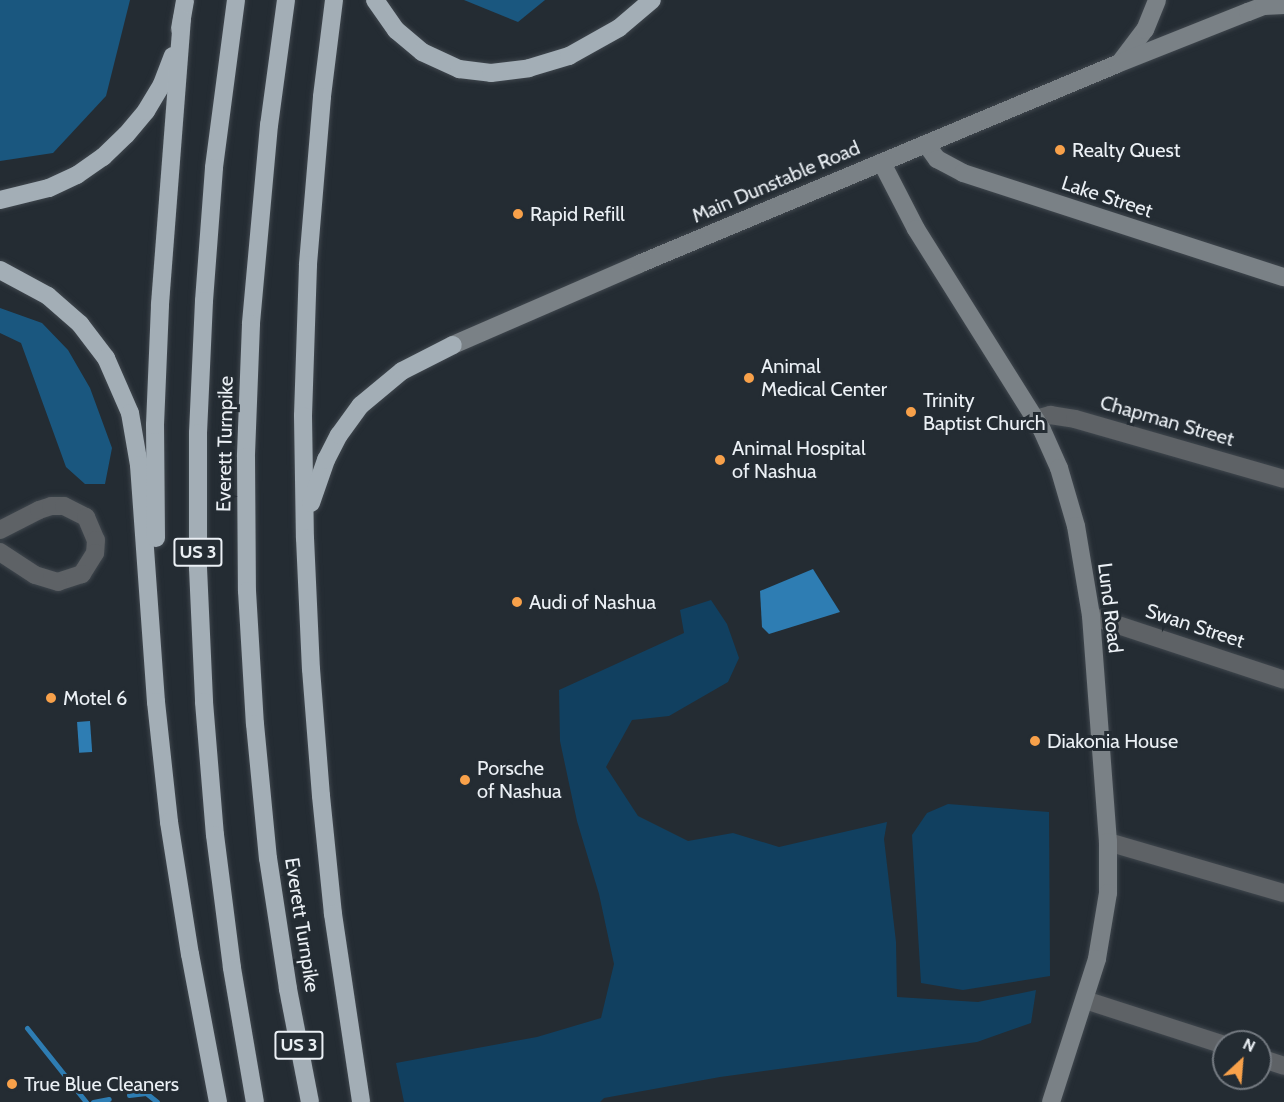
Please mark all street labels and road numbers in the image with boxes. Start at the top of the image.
street label: Main Dunstable Road [688,136,864,228]
street label: Lake Street [1058,171,1156,223]
street label: Everett Turnpike [212,376,238,512]
street label: Chapman Street [1097,390,1237,452]
road number: US 3 [172,537,224,567]
street label: Lund Road [1093,562,1127,654]
street label: Swan Street [1143,599,1247,653]
street label: Everett Turnpike [280,856,324,994]
road number: US 3 [274,1030,324,1060]

